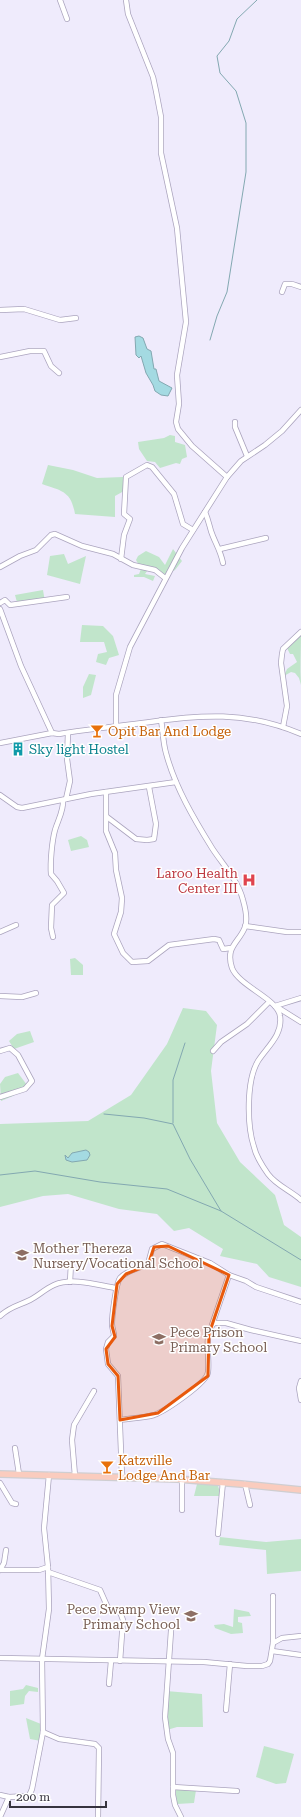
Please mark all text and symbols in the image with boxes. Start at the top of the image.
bar icon: Opit Bar And Lodge [89,723,105,739]
place label: Opit Bar And Lodge [108,724,231,739]
building icon: Sky light Hostel [10,741,26,757]
place label: Sky light Hostel [29,742,129,757]
place label: Laroo Health Center III [156,866,239,896]
hospital icon: Laroo Health Center III [241,872,257,888]
place label: Mother Thereza Nursery/Vocational School [33,1241,203,1271]
school or university icon: Mother Thereza Nursery/Vocational School [14,1247,30,1263]
place label: Pece Prison Primary School [170,1325,267,1355]
school or university icon: Pece Prison Primary School [151,1331,167,1347]
place label: Katzville Lodge And Bar [118,1453,211,1483]
bar icon: Katzville Lodge And Bar [99,1459,115,1475]
place label: Pece Swamp View Primary School [67,1602,180,1632]
school or university icon: Pece Swamp View Primary School [183,1608,199,1624]
scale bar [10,1783,106,1809]
text: 200 m [16,1790,50,1804]

